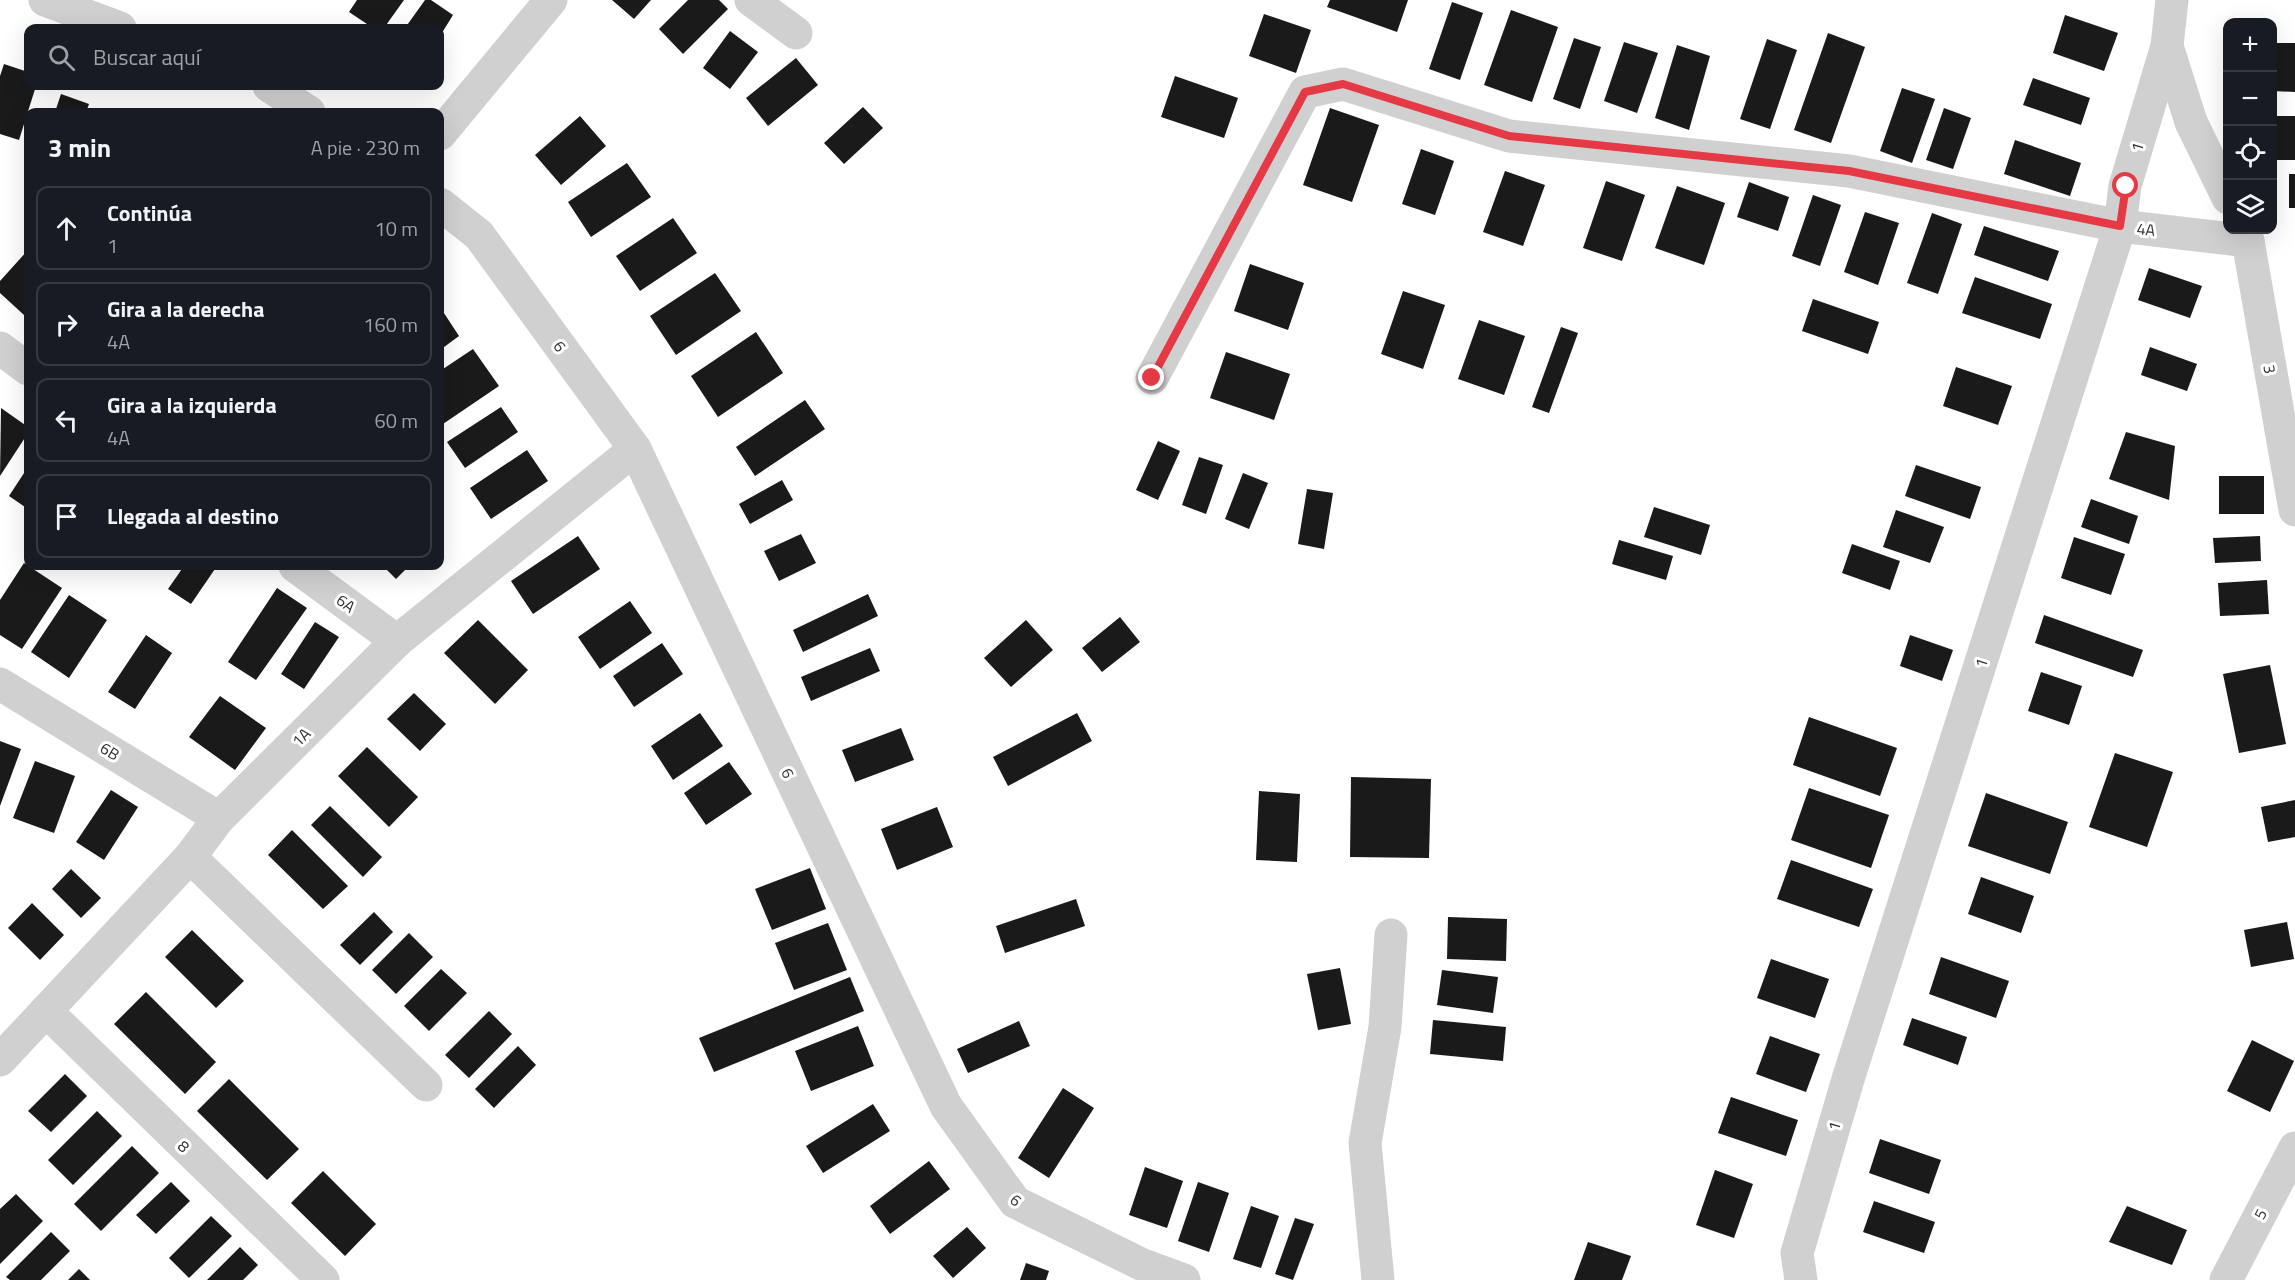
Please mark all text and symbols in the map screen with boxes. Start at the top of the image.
map controls [2223,18,2277,234]
button: + [2223,18,2277,72]
search box [24,24,444,90]
text: Buscar aquí [93,40,201,74]
icon: search [45,41,78,74]
button: − [2223,72,2277,126]
button: locate [2223,126,2277,180]
text: 3 min [48,128,111,167]
text: A pie · 230 m [311,132,420,163]
street label: 1 [2124,139,2150,155]
route start [2112,172,2138,198]
button: layers [2223,180,2277,234]
text: Continúa [107,196,192,230]
icon: ahead [50,212,83,245]
text: 10 m [374,213,418,244]
street label: 4A [2136,216,2157,242]
text: 1 [107,230,118,261]
text: Gira a la derecha [107,292,264,326]
icon: right [50,308,83,341]
text: 160 m [363,309,418,340]
text: 4A [107,326,130,357]
street label: 6 [548,335,572,357]
street label: 3 [2257,362,2283,376]
route end [1138,364,1164,390]
text: Gira a la izquierda [107,388,277,422]
icon: left [50,404,83,437]
text: 60 m [374,405,418,436]
text: 4A [107,422,130,453]
text: Llegada al destino [107,499,279,533]
icon: arrive [50,500,83,533]
street label: 6A [331,588,361,618]
street label: 1 [1968,655,1994,671]
street label: 1A [286,722,316,752]
street label: 6B [96,736,124,766]
street label: 6 [775,764,801,782]
street label: 1 [1821,1118,1847,1134]
street label: 8 [172,1134,196,1158]
street label: 6 [1005,1188,1027,1212]
street label: 5 [2247,1204,2273,1224]

